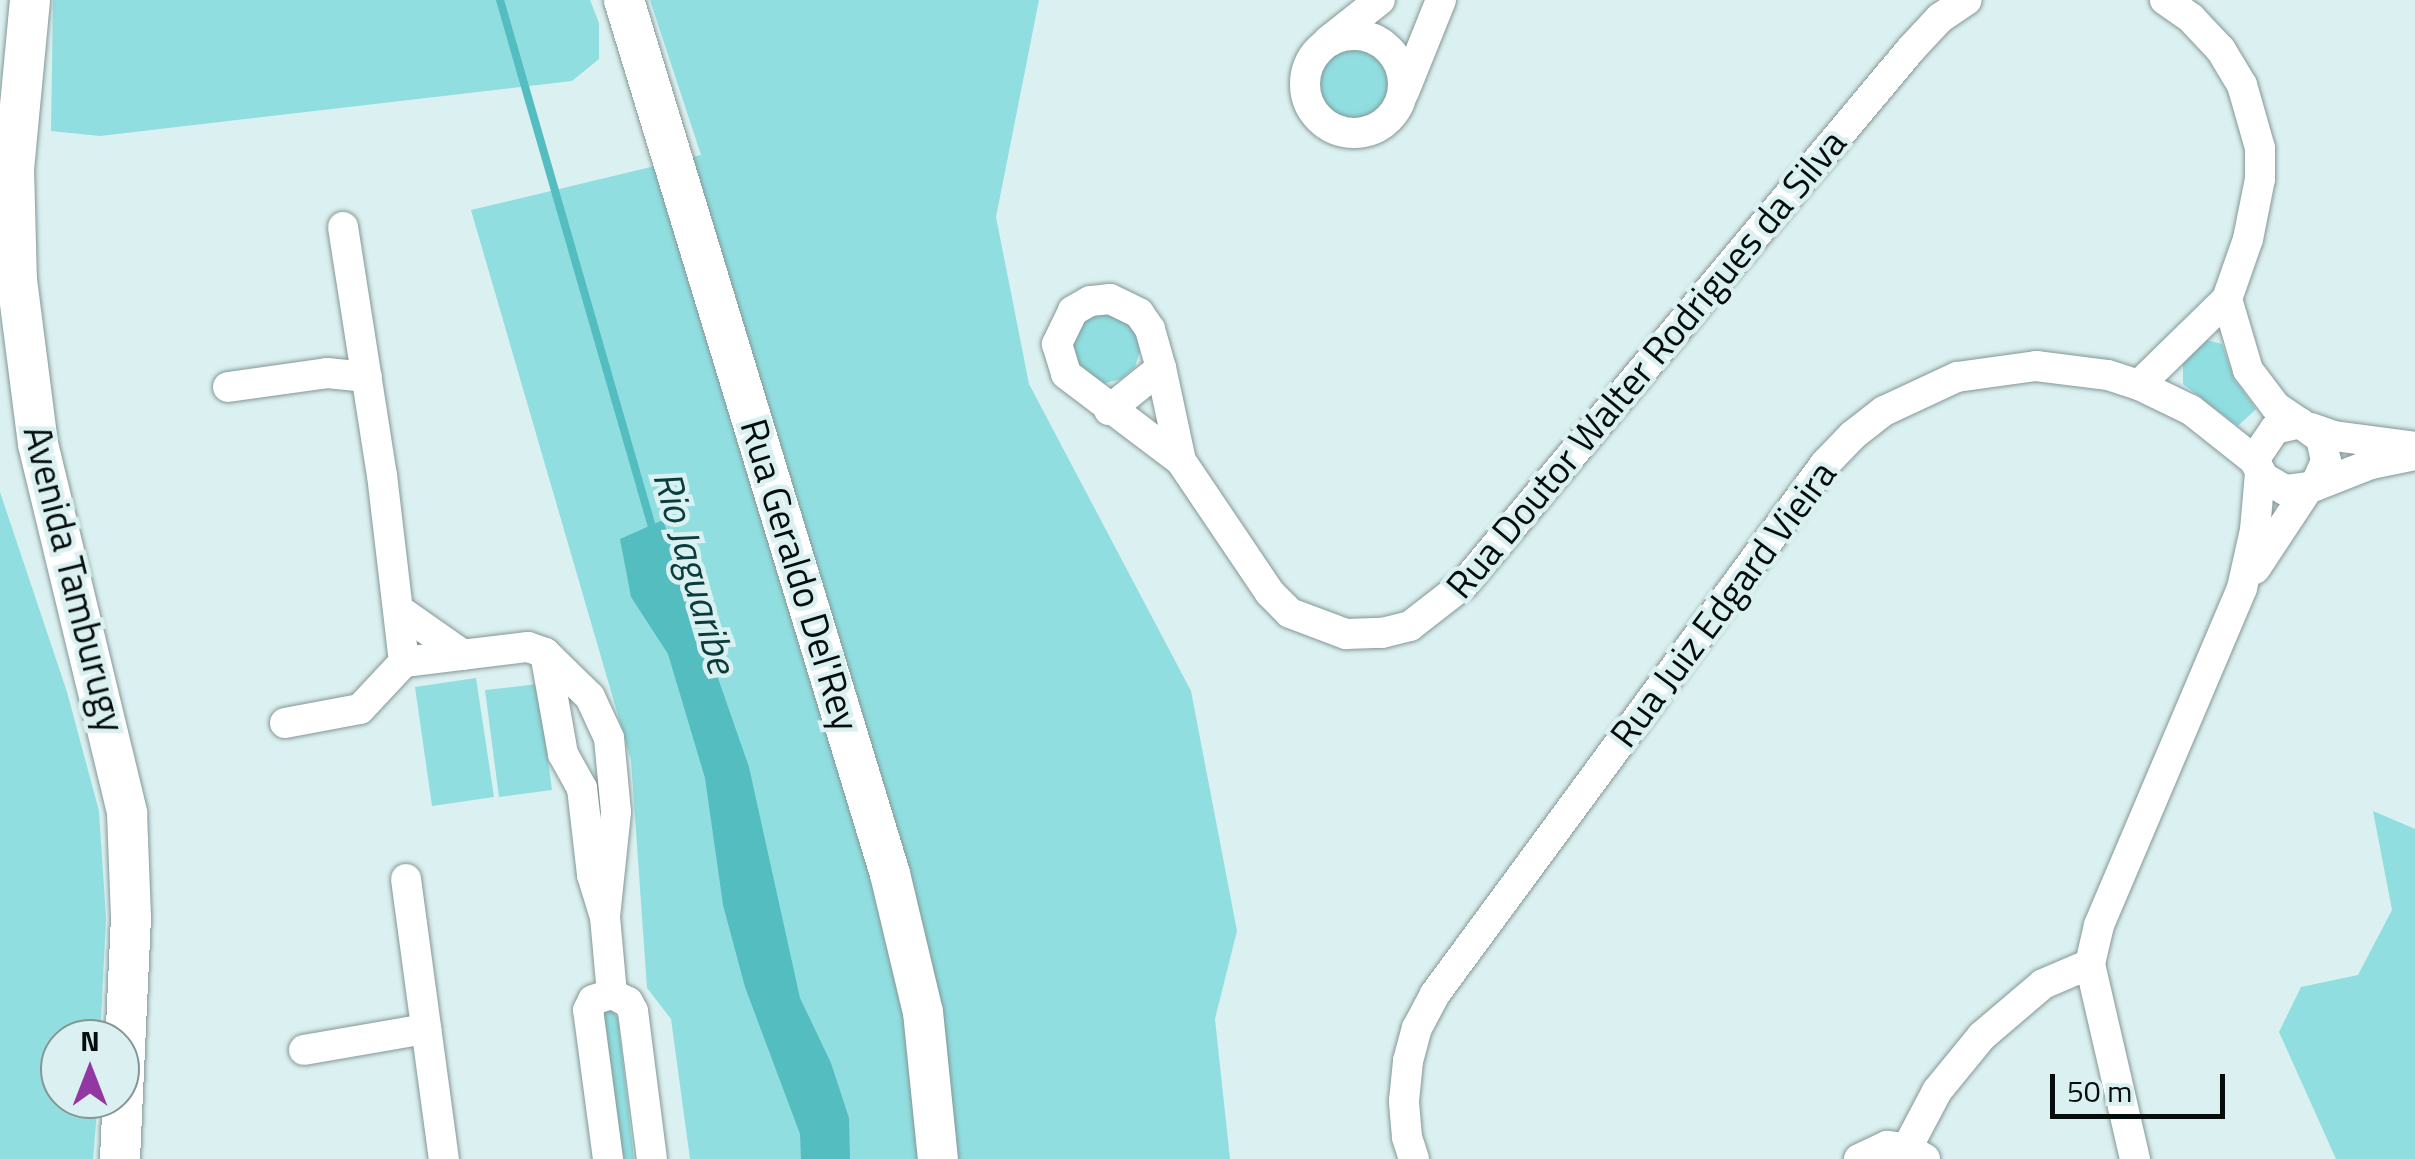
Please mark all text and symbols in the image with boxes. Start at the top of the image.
street label: Rua Doutor Walter Rodrigues da Silva [1437,121,1855,607]
street label: Rua Geraldo Del'Rey [731,414,869,736]
street label: Avenida Tamburugy [14,421,134,737]
street label: Rua Juiz Edgard Vieira [1600,452,1846,756]
water label: Rio Jaguaribe [643,466,747,678]
north arrow [40,1019,140,1119]
text: N [80,1019,100,1062]
scale bar [2055,1054,2230,1116]
text: 50 m [2067,1068,2132,1114]

